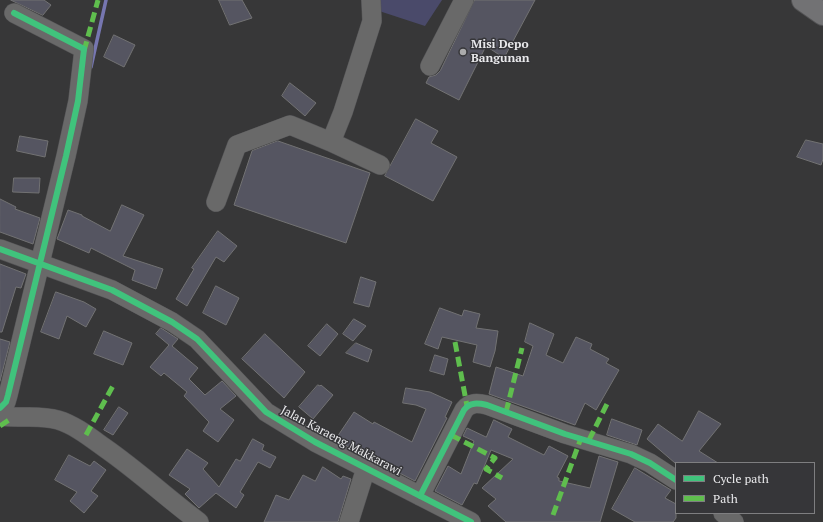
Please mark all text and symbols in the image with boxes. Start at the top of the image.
place label: Misi Depo Bangunan [471,38,530,66]
marker: Misi Depo Bangunan [458,47,468,57]
street label: Jalan Karaeng Makkarawi [278,403,404,479]
legend [675,462,815,514]
text: Cycle path [713,471,769,486]
text: Path [713,491,738,506]

